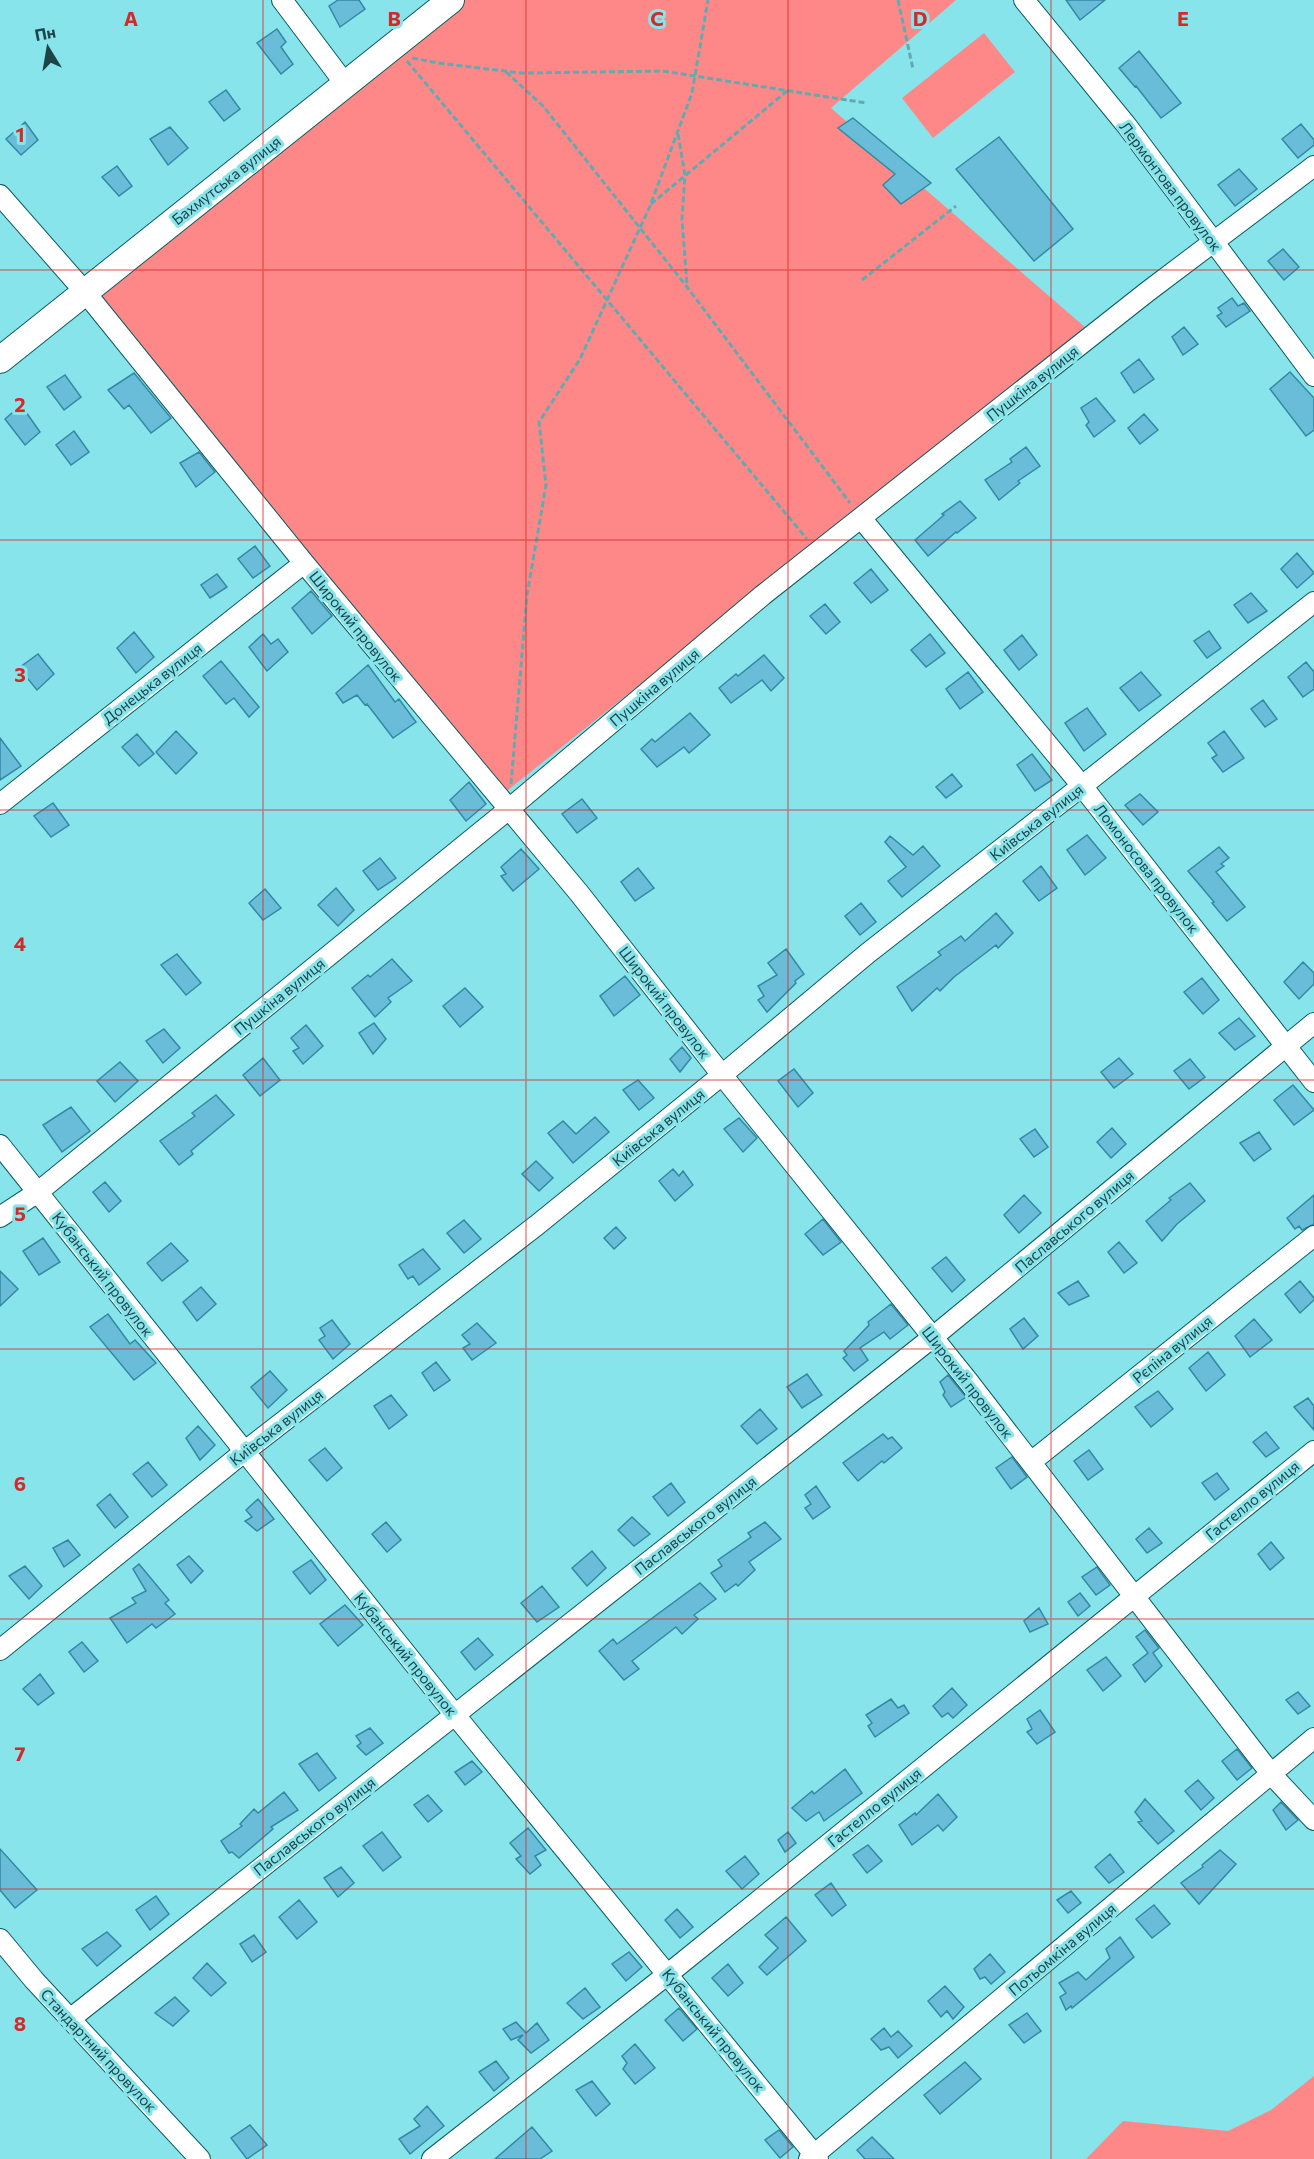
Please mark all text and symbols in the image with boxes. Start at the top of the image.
text: A [124,6,138,30]
text: B [387,6,401,30]
text: C [650,6,664,30]
text: D [913,6,927,30]
text: E [1177,6,1189,30]
north arrow [18,18,78,78]
text: Пн [33,21,57,44]
street label: Лермонтова провулок [1116,118,1226,254]
text: 1 [15,122,25,146]
street label: Бахмутська вулиця [168,132,284,228]
street label: Пушкіна вулиця [983,342,1081,424]
text: 2 [14,392,26,416]
street label: Широкий провулок [306,567,406,685]
street label: Донецька вулиця [99,639,205,727]
street label: Пушкіна вулиця [605,644,703,730]
text: 3 [14,662,26,686]
street label: Київська вулиця [986,780,1086,864]
street label: Ломоносова провулок [1091,800,1203,936]
text: 4 [14,931,26,955]
street label: Широкий провулок [616,942,714,1062]
street label: Пушкіна вулиця [230,954,328,1038]
street label: Київська вулиця [608,1084,708,1170]
street label: Паславського вулиця [1011,1166,1137,1276]
text: 5 [14,1201,26,1225]
street label: Кубанський провулок [49,1208,157,1340]
street label: Рєпіна вулиця [1129,1311,1215,1387]
street label: Широкий провулок [919,1322,1017,1442]
street label: Київська вулиця [226,1385,326,1469]
street label: Гастелло вулиця [1201,1457,1303,1543]
text: 6 [14,1471,26,1495]
street label: Паславського вулиця [630,1472,760,1578]
street label: Кубанський провулок [351,1589,461,1719]
text: 7 [15,1741,26,1765]
street label: Гастелло вулиця [823,1764,925,1850]
street label: Паславського вулиця [249,1773,379,1879]
street label: Потьомкіна вулиця [1005,1899,1119,1999]
street label: Кубанський провулок [659,1965,769,2095]
street label: Стандартний провулок [37,1985,161,2115]
text: 8 [14,2011,26,2035]

